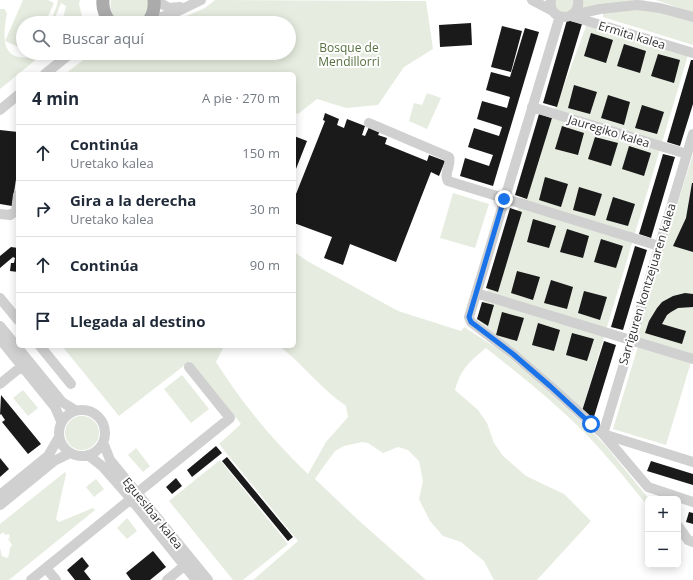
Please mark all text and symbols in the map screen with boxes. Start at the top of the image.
search box [16,16,296,60]
street label: Ermita kalea [596,17,668,53]
icon: search [30,27,52,49]
text: Buscar aquí [62,28,144,48]
park label: Bosque de Mendillorri [318,39,380,70]
text: 4 min [32,87,79,110]
text: A pie · 270 m [202,89,280,107]
street label: Jauregiko kalea [565,110,652,151]
text: Continúa [70,134,139,154]
icon: ahead [32,142,54,164]
text: 150 m [242,144,280,162]
text: Uretako kalea [70,154,154,172]
text: Gira a la derecha [70,190,196,210]
route end [495,190,513,208]
icon: right [32,198,54,220]
text: 30 m [250,200,280,218]
street label: Sarriguren kontzejuaren kalea [614,201,680,367]
text: Uretako kalea [70,210,154,228]
icon: ahead [32,254,54,276]
text: Continúa [70,255,139,275]
text: 90 m [250,256,280,274]
icon: arrive [32,310,54,332]
text: Llegada al destino [70,311,205,331]
route start [582,415,600,433]
street label: Eguesibar kalea [119,474,187,552]
map controls [645,496,681,568]
button: + [645,496,681,532]
button: − [645,532,681,568]

